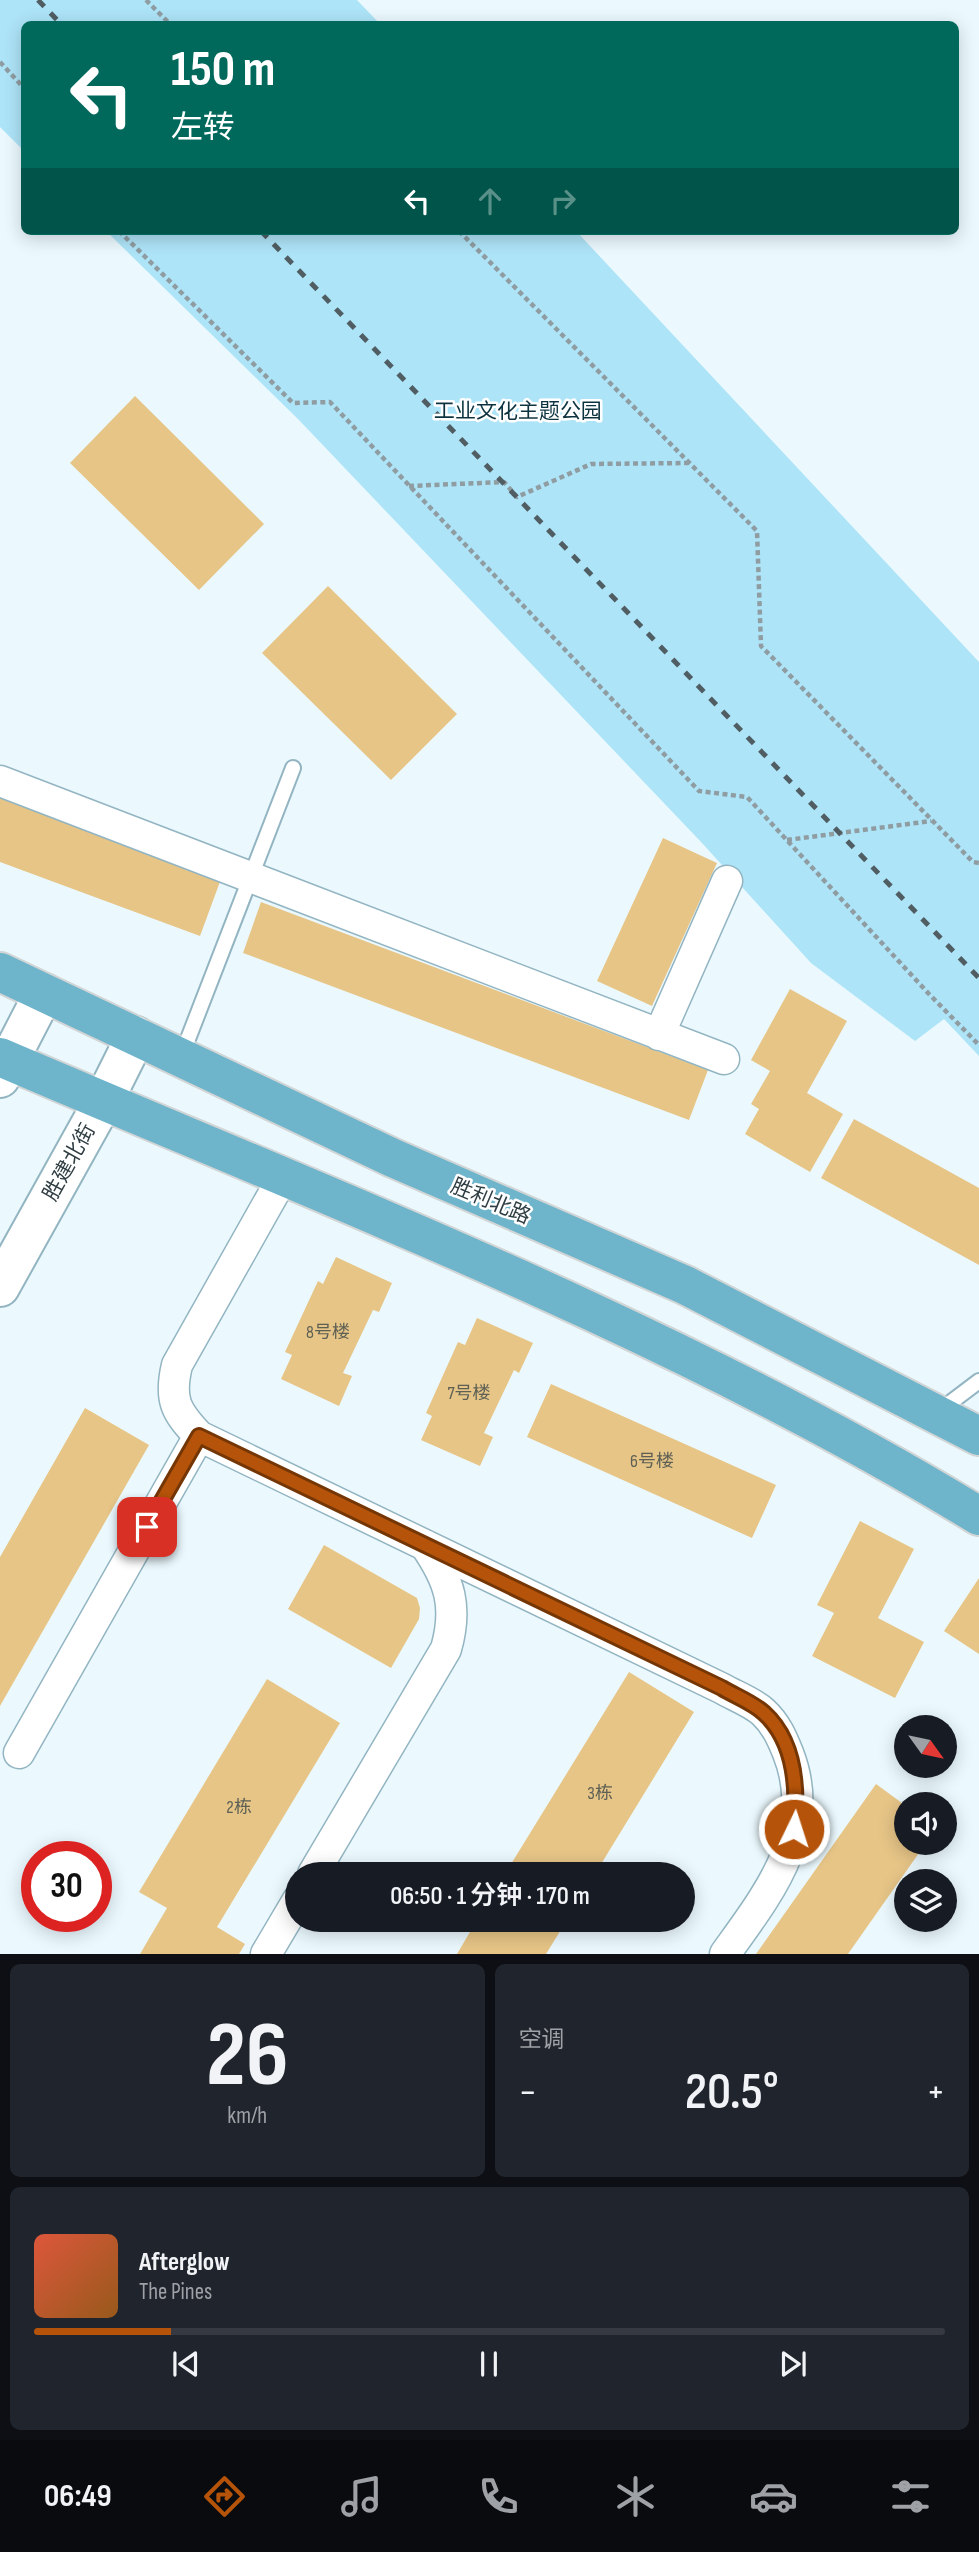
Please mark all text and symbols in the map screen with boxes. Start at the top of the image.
text: 150 m [171,41,275,100]
icon: left [56,49,147,140]
text: 左转 [171,109,235,148]
icon: left [398,182,436,220]
icon: ahead [471,182,509,220]
icon: right [544,182,582,220]
park label: 工业文化主题公园 [434,399,602,424]
street label: 胜建北街 [38,1119,101,1205]
street label: 胜利北路 [447,1174,534,1229]
house number: 8号楼 [306,1322,350,1343]
house number: 7号楼 [447,1383,491,1404]
house number: 6号楼 [630,1451,674,1472]
pin [117,1497,177,1557]
icon: arrive [128,1508,166,1546]
north arrow [894,1715,957,1778]
map controls [894,1715,957,1932]
house number: 3栋 [587,1783,613,1804]
position arrow [757,1792,831,1866]
button: sound [894,1792,957,1855]
house number: 2栋 [226,1797,252,1818]
speed limit sign: 30 [21,1841,112,1932]
button: layers [894,1869,957,1932]
text: 06:50 · 1 分钟 · 170 m [390,1881,590,1912]
text: 26 [206,2002,289,2111]
text: 空调 [519,2026,565,2054]
text: 20.5° [685,2061,779,2124]
text: − [519,2070,537,2115]
text: + [926,2070,945,2115]
text: km/h [227,2102,267,2130]
text: Afterglow [139,2247,230,2278]
text: The Pines [139,2278,212,2306]
icon: previous [167,2345,205,2383]
icon: pause [470,2345,508,2383]
icon: next [774,2345,812,2383]
icon: directions [200,2472,249,2521]
icon: music [337,2472,386,2521]
icon: phone [474,2472,523,2521]
icon: climate [611,2472,660,2521]
icon: car [749,2472,798,2521]
icon: filters [886,2472,935,2521]
text: 06:49 [44,2477,112,2516]

